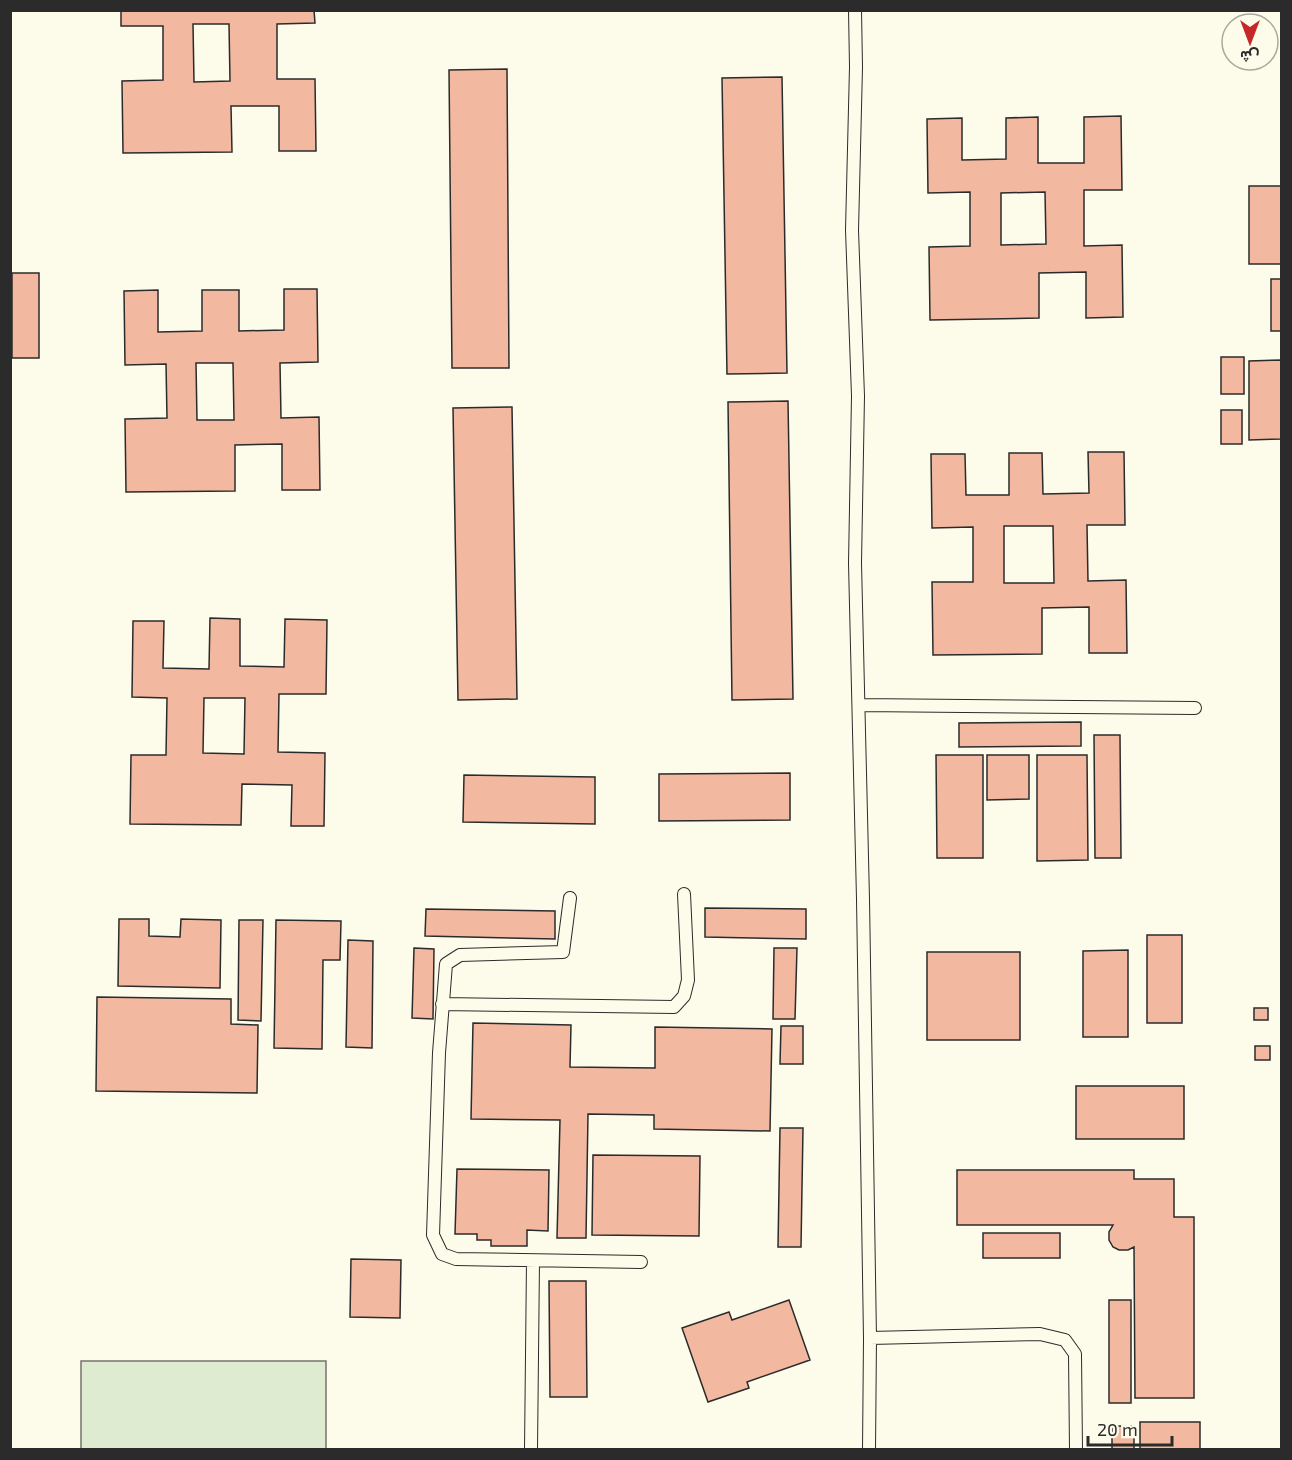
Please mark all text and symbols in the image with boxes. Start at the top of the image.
north arrow [1220,12,1280,72]
text: ش [1240,47,1260,67]
scale bar [1088,1409,1172,1447]
text: 20 m [1097,1418,1138,1440]

